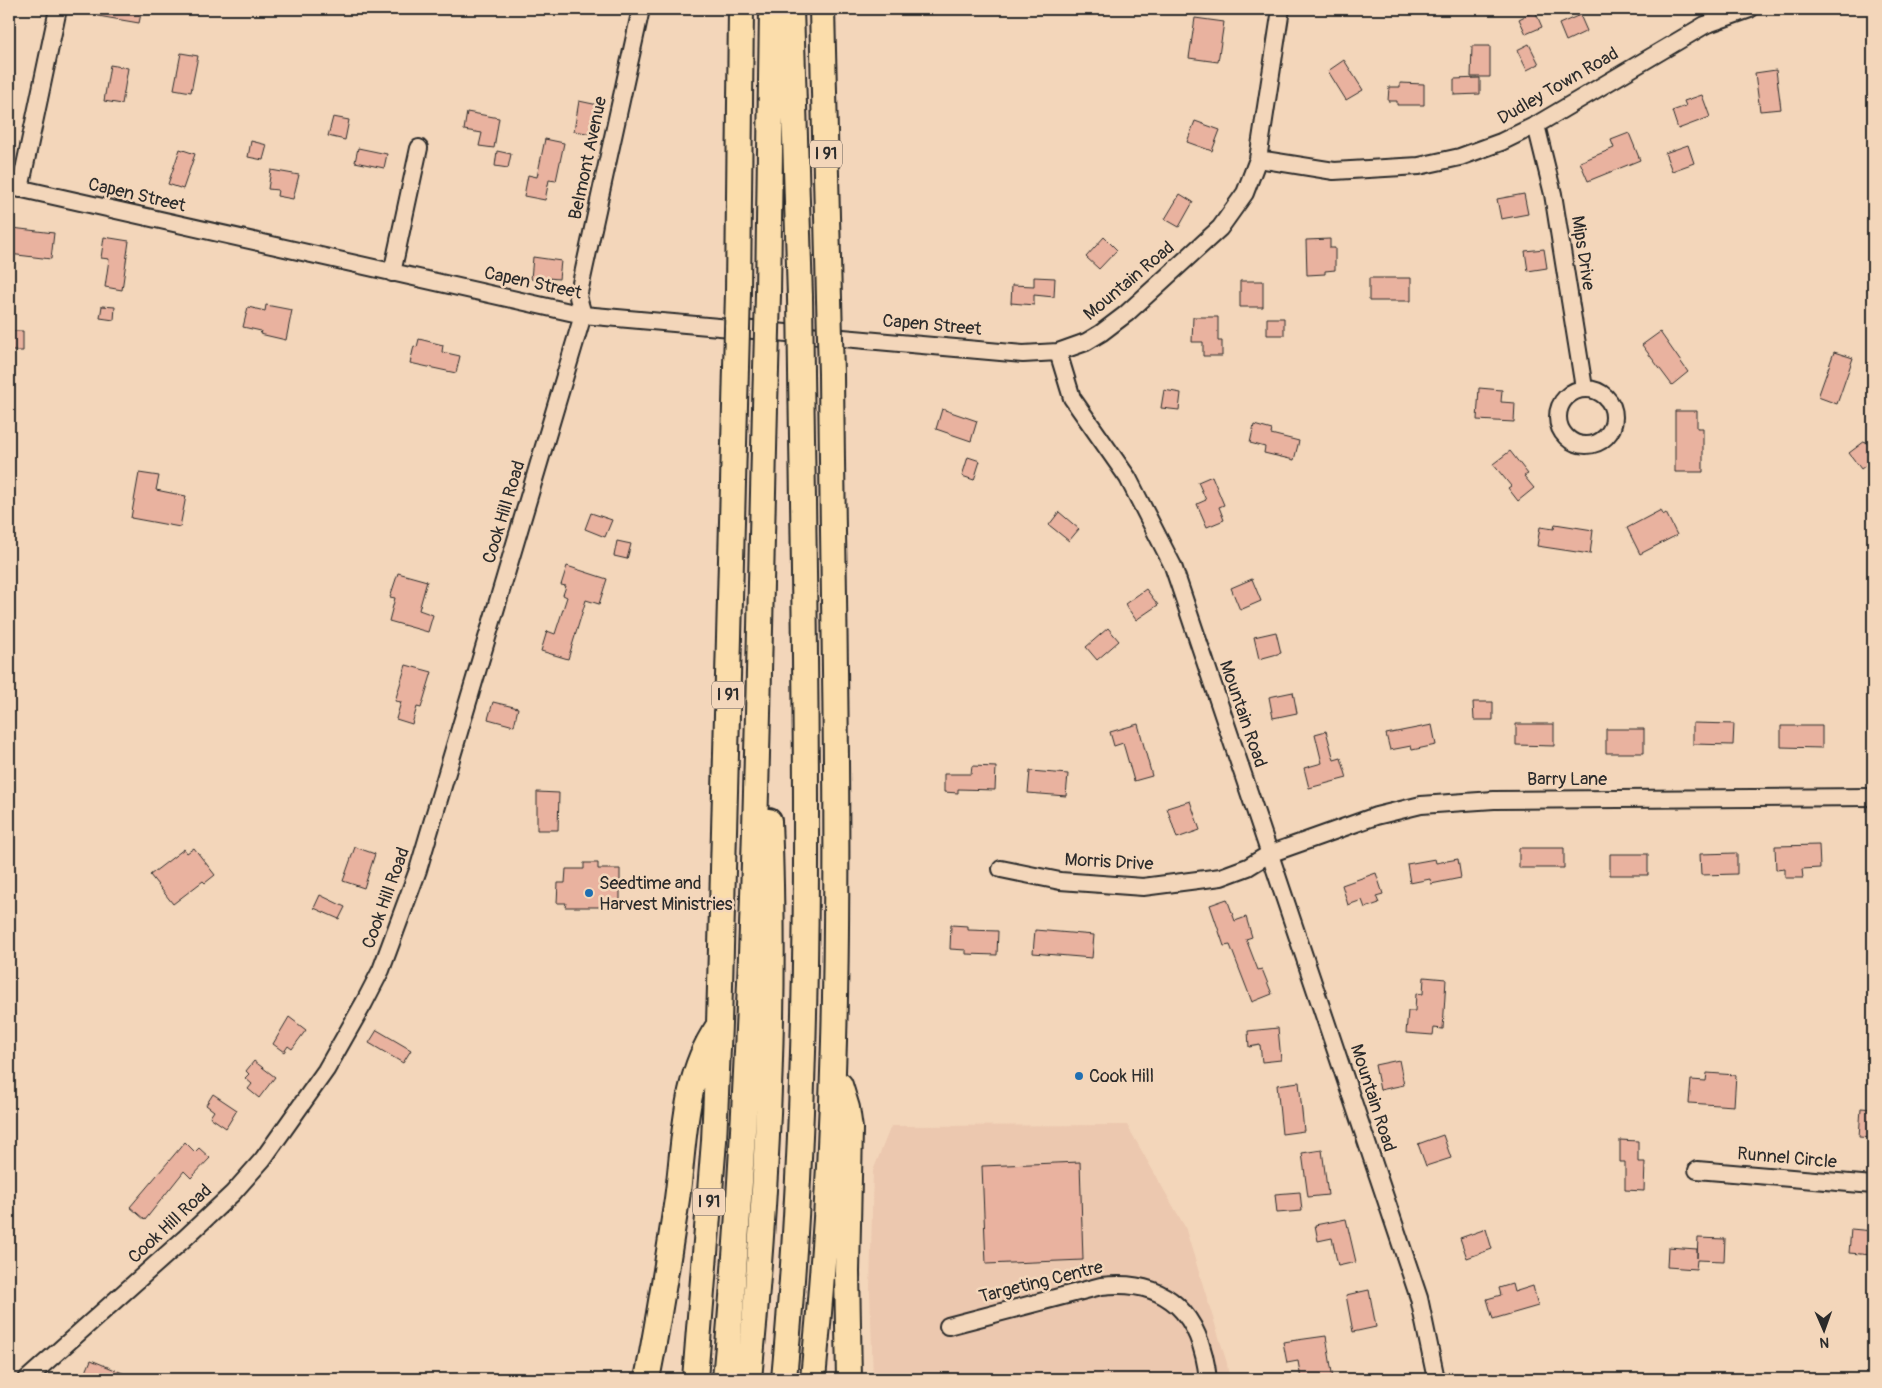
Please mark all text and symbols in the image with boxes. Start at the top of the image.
street label: Dudley Town Road [1493,42,1623,130]
street label: Belmont Avenue [564,94,612,222]
road number: I 91 [810,140,842,168]
street label: Capen Street [86,173,189,218]
street label: Mips Drive [1566,214,1600,292]
street label: Mountain Road [1079,236,1179,326]
street label: Capen Street [482,261,585,305]
street label: Capen Street [881,309,983,341]
street label: Cook Hill Road [477,458,531,566]
street label: Mountain Road [1214,657,1272,771]
road number: I 91 [712,682,744,708]
street label: Barry Lane [1527,768,1607,791]
street label: Cook Hill Road [357,844,415,952]
street label: Morris Drive [1064,848,1154,876]
place label: Seedtime and Harvest Ministries [599,872,733,916]
marker: Seedtime and Harvest Ministries [583,887,595,899]
street label: Mountain Road [1345,1041,1401,1155]
place label: Cook Hill [1089,1065,1154,1088]
marker: Cook Hill [1073,1070,1085,1082]
street label: Runnel Circle [1736,1142,1838,1174]
street label: Cook Hill Road [123,1179,217,1269]
road number: I 91 [693,1188,725,1216]
street label: Targeting Centre [977,1255,1105,1309]
north arrow [1800,1306,1850,1356]
text: N [1819,1334,1829,1351]

